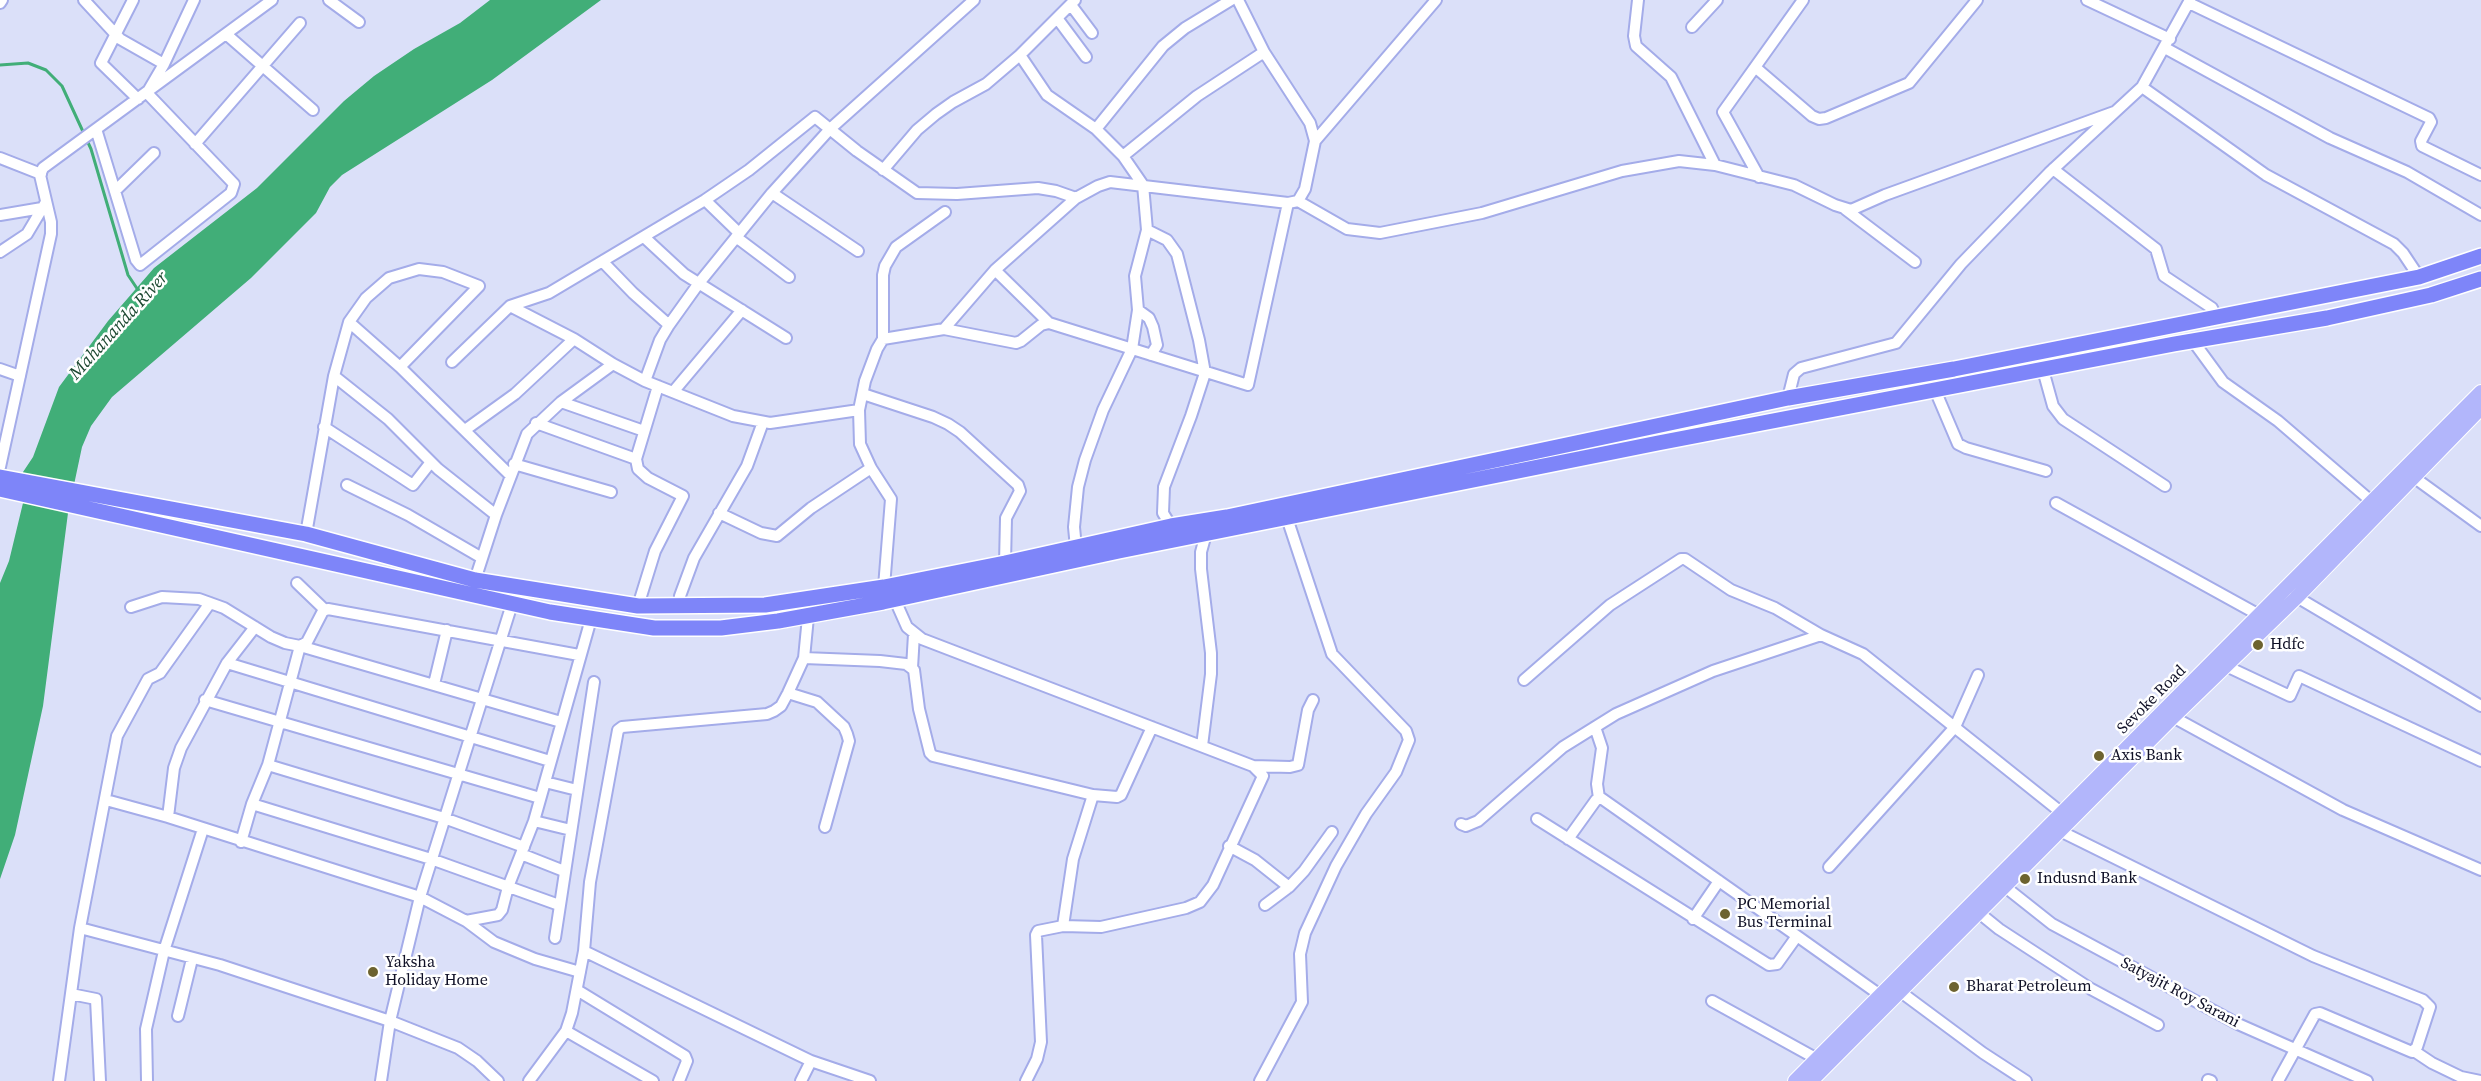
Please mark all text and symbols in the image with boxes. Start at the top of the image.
water label: Mahananda River [65,268,173,384]
place label: Hdfc [2270,635,2305,655]
marker: Hdfc [2251,638,2265,652]
street label: Sevoke Road [2114,662,2190,738]
place label: Axis Bank [2111,746,2182,766]
marker: Axis Bank [2092,749,2106,763]
place label: Indusnd Bank [2037,869,2137,889]
marker: Indusnd Bank [2018,872,2032,886]
place label: PC Memorial Bus Terminal [1737,895,1832,933]
marker: PC Memorial Bus Terminal [1718,907,1732,921]
place label: Yaksha Holiday Home [385,953,488,991]
street label: Satyajit Roy Sarani [2117,954,2243,1032]
marker: Yaksha Holiday Home [366,965,380,979]
place label: Bharat Petroleum [1966,977,2092,997]
marker: Bharat Petroleum [1947,980,1961,994]

